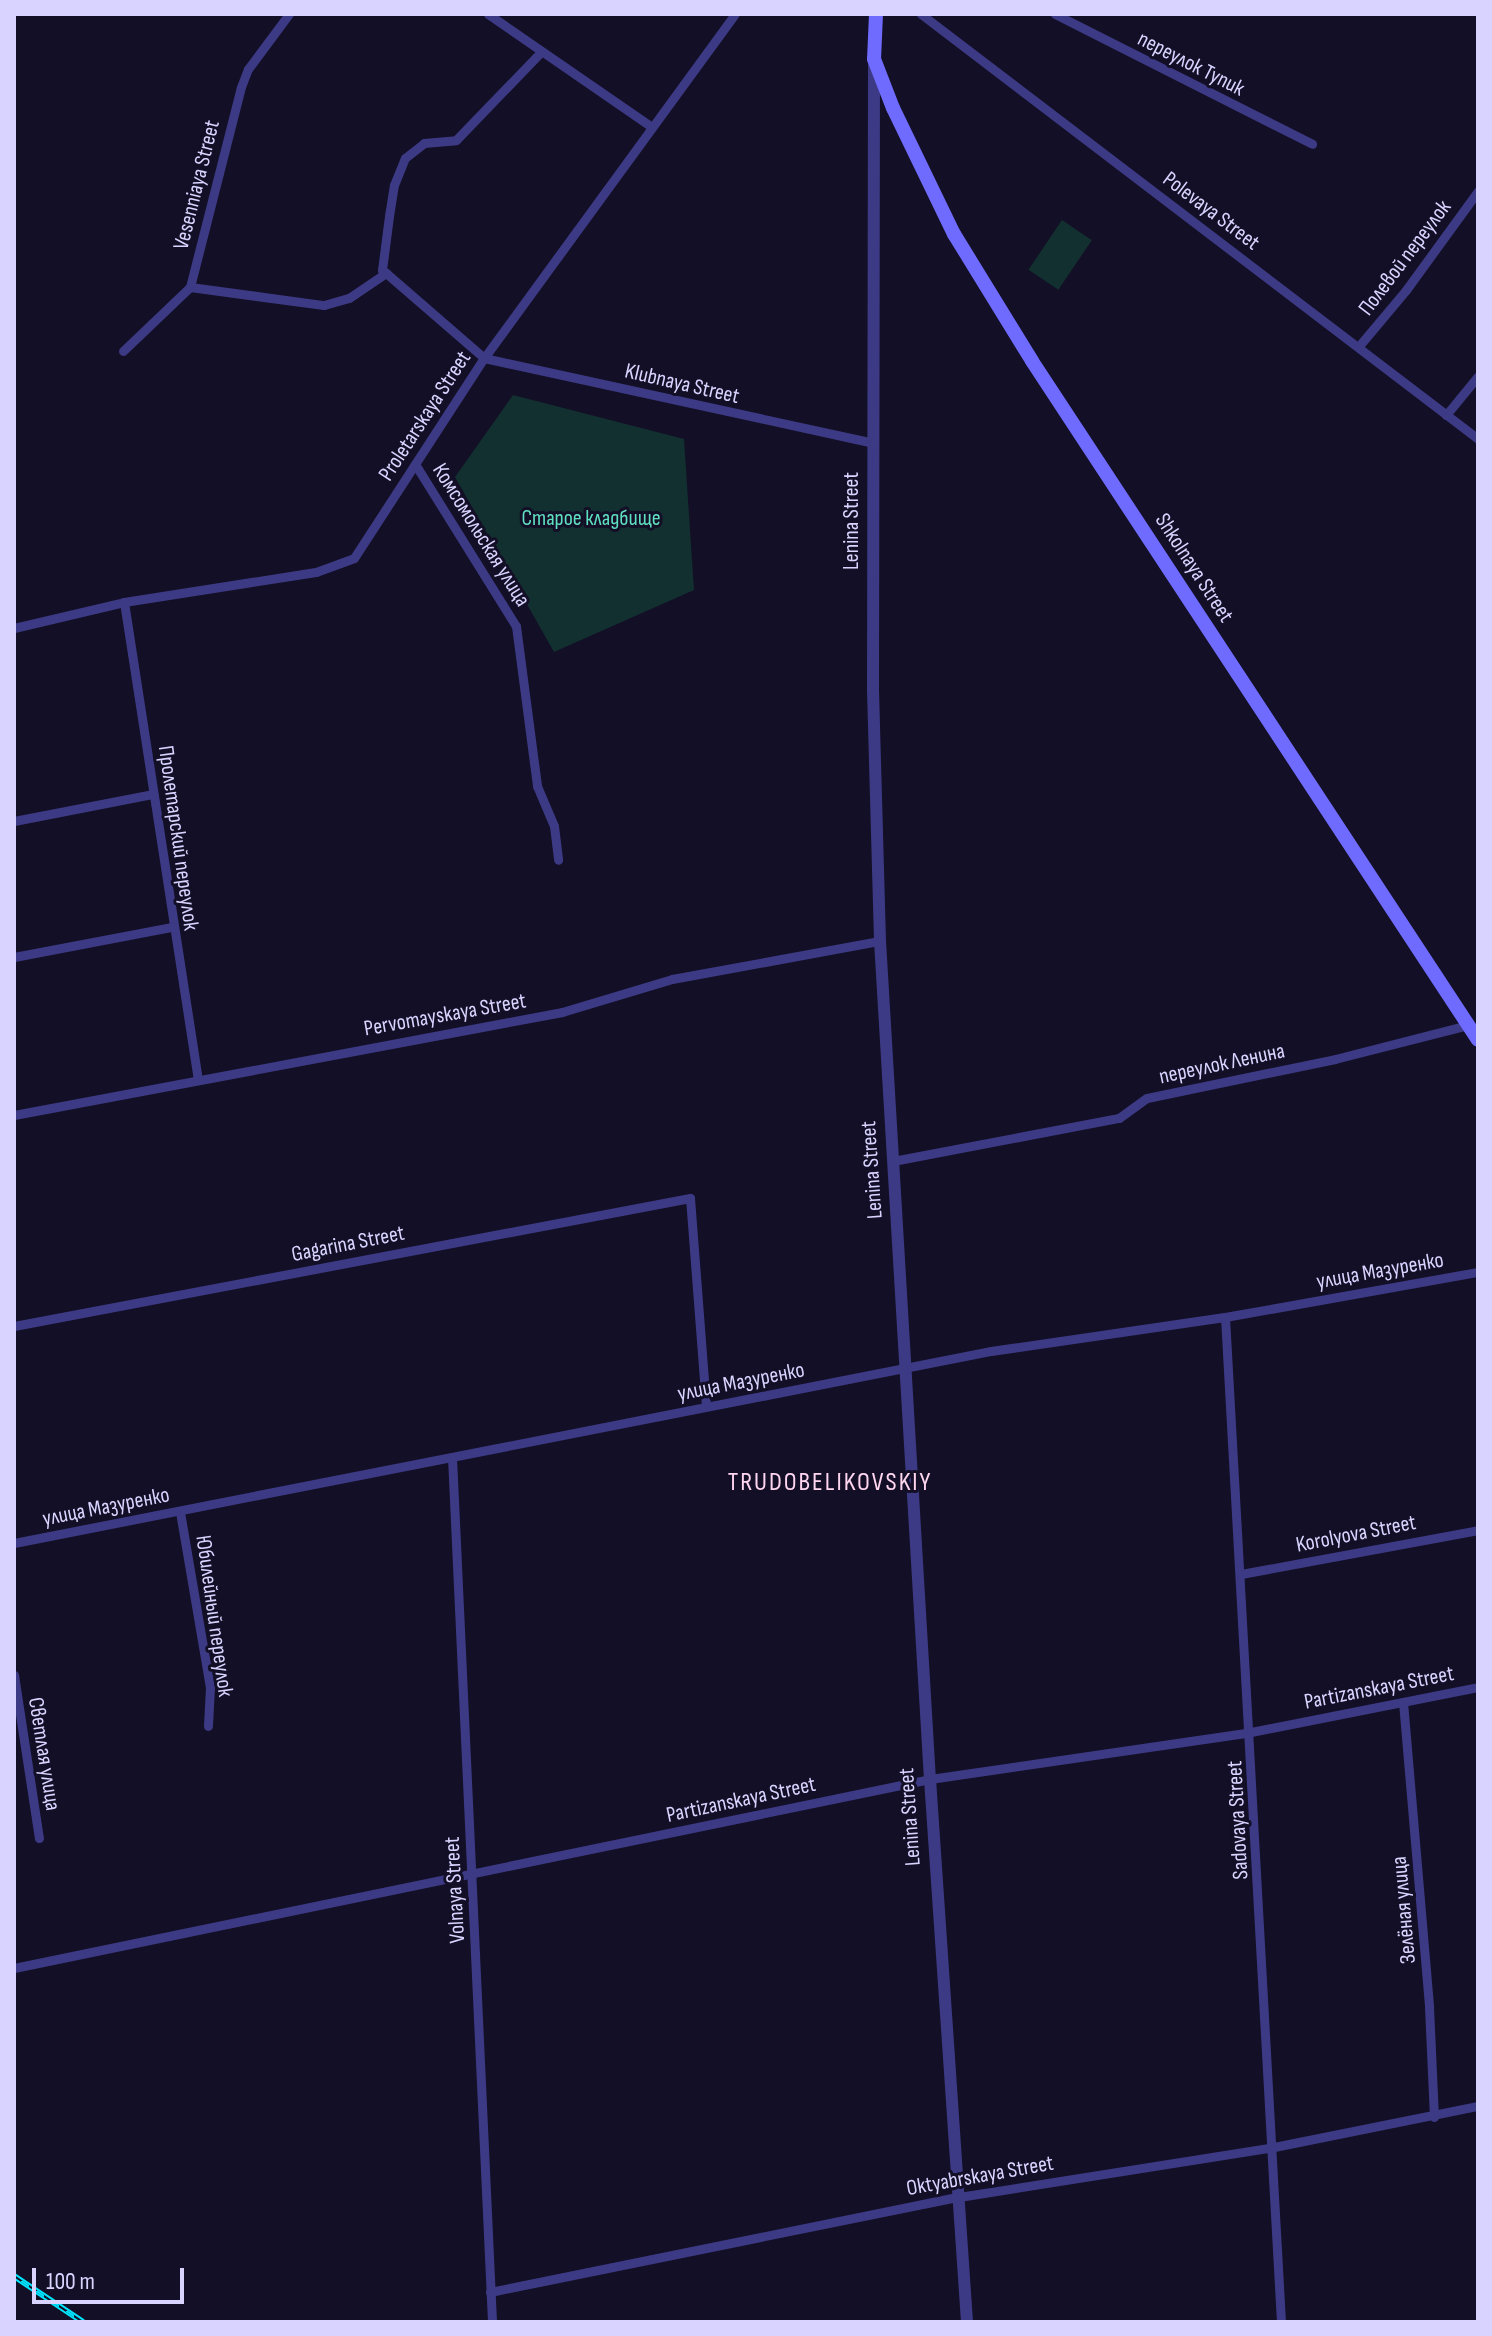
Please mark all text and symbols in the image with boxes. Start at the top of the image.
street label: переулок Тупик [1133,26,1249,102]
street label: Vesenniaya Street [168,117,226,253]
street label: Polevaya Street [1157,166,1265,256]
street label: Полевой переулок [1353,195,1457,321]
street label: Proletarskaya Street [373,346,477,486]
street label: Klubnaya Street [622,358,742,410]
street label: Комсомольская улица [426,459,536,611]
street label: Lenina Street [839,472,865,570]
park label: Старое кладбище [521,506,661,532]
street label: Shkolnaya Street [1149,509,1239,627]
street label: Пролетарский переулок [152,744,204,932]
street label: Pervomayskaya Street [362,988,528,1042]
street label: переулок Ленина [1157,1038,1287,1090]
street label: Lenina Street [855,1120,889,1220]
street label: Gagarina Street [289,1220,407,1268]
street label: улица Мазуренко [1314,1247,1446,1295]
street label: улица Мазуренко [675,1357,807,1407]
district label: TRUDOBELIKOVSKIY [728,1467,932,1499]
street label: улица Мазуренко [40,1482,172,1532]
street label: Korolyova Street [1294,1509,1418,1559]
street label: Юбилейный переулок [190,1533,238,1699]
street label: Partizanskaya Street [1302,1661,1456,1715]
street label: Светлая улица [22,1695,66,1813]
street label: Sadovaya Street [1222,1760,1254,1880]
street label: Lenina Street [893,1767,927,1867]
street label: Partizanskaya Street [664,1771,818,1829]
street label: Volnaya Street [439,1836,471,1944]
street label: Зелёная улица [1386,1855,1422,1965]
street label: Oktyabrskaya Street [904,2150,1056,2202]
scale bar [36,2252,188,2302]
text: 100 m [46,2267,95,2296]

